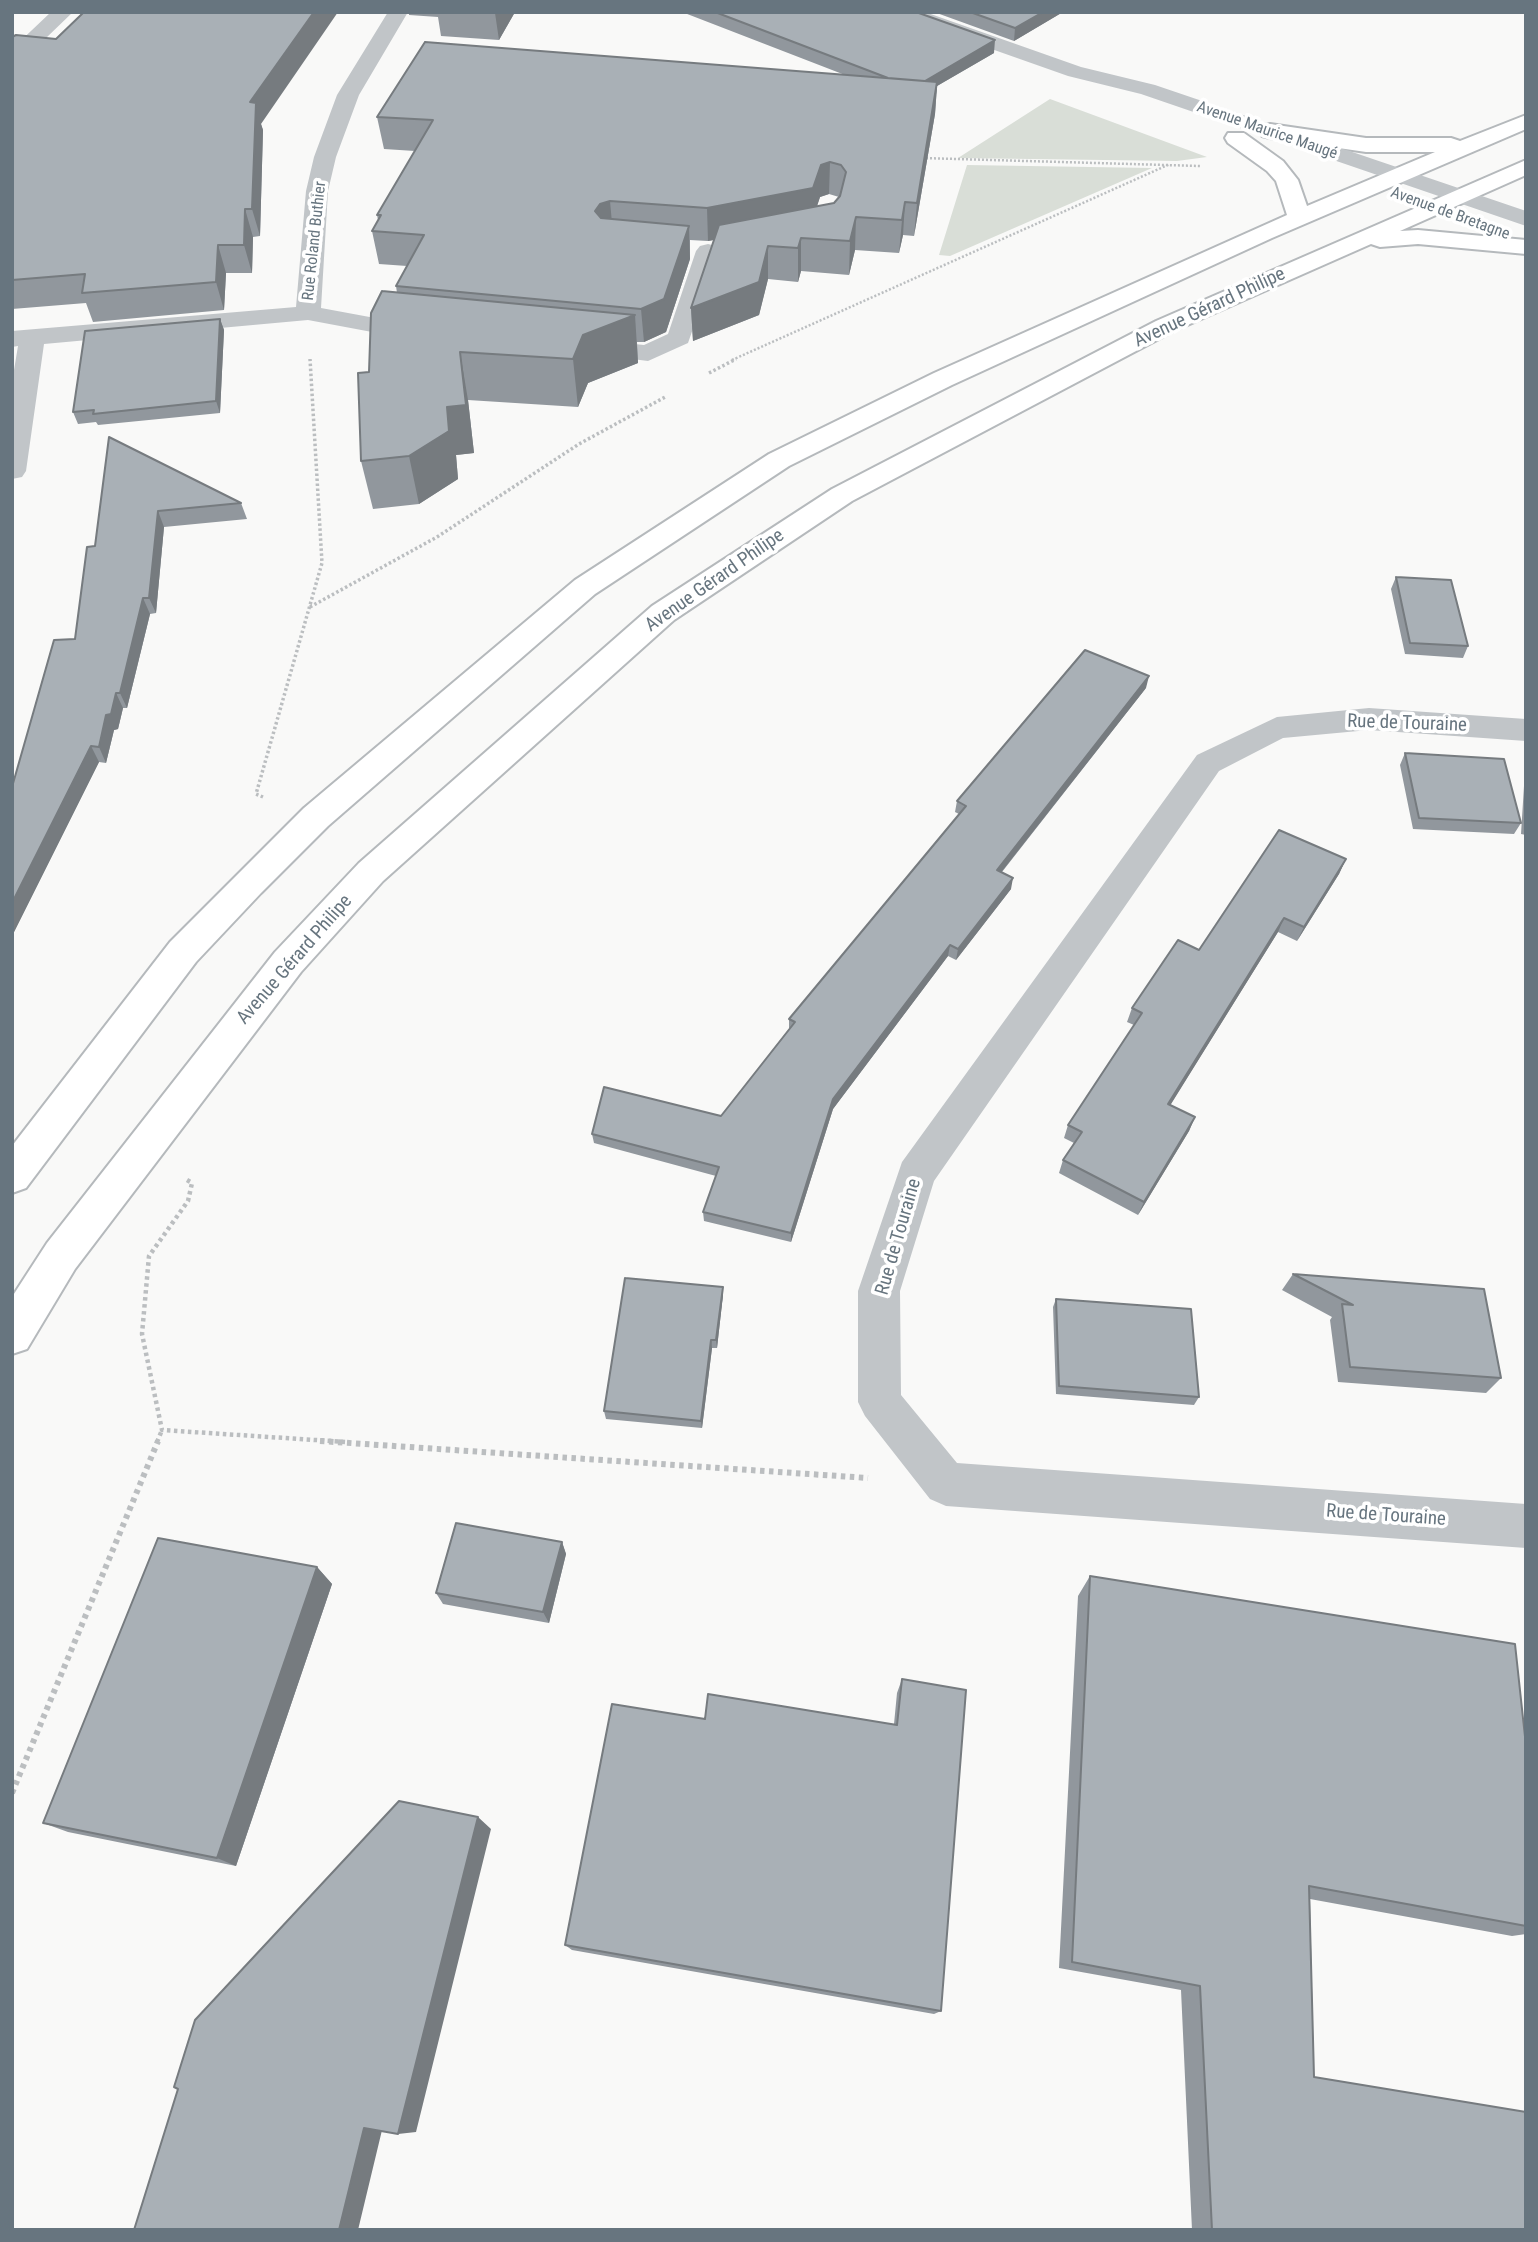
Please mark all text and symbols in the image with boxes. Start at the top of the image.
street label: Avenue Maurice Maugé [1194,98,1340,164]
street label: Rue Roland Buthier [299,181,331,301]
street label: Avenue de Bretagne [1388,184,1512,244]
street label: Avenue Gérard Philipe [1131,263,1289,353]
street label: Avenue Gérard Philipe [641,525,789,637]
street label: Rue de Touraine [1347,711,1467,737]
street label: Avenue Gérard Philipe [233,891,357,1029]
street label: Rue de Touraine [872,1176,926,1298]
street label: Rue de Touraine [1325,1500,1447,1532]

